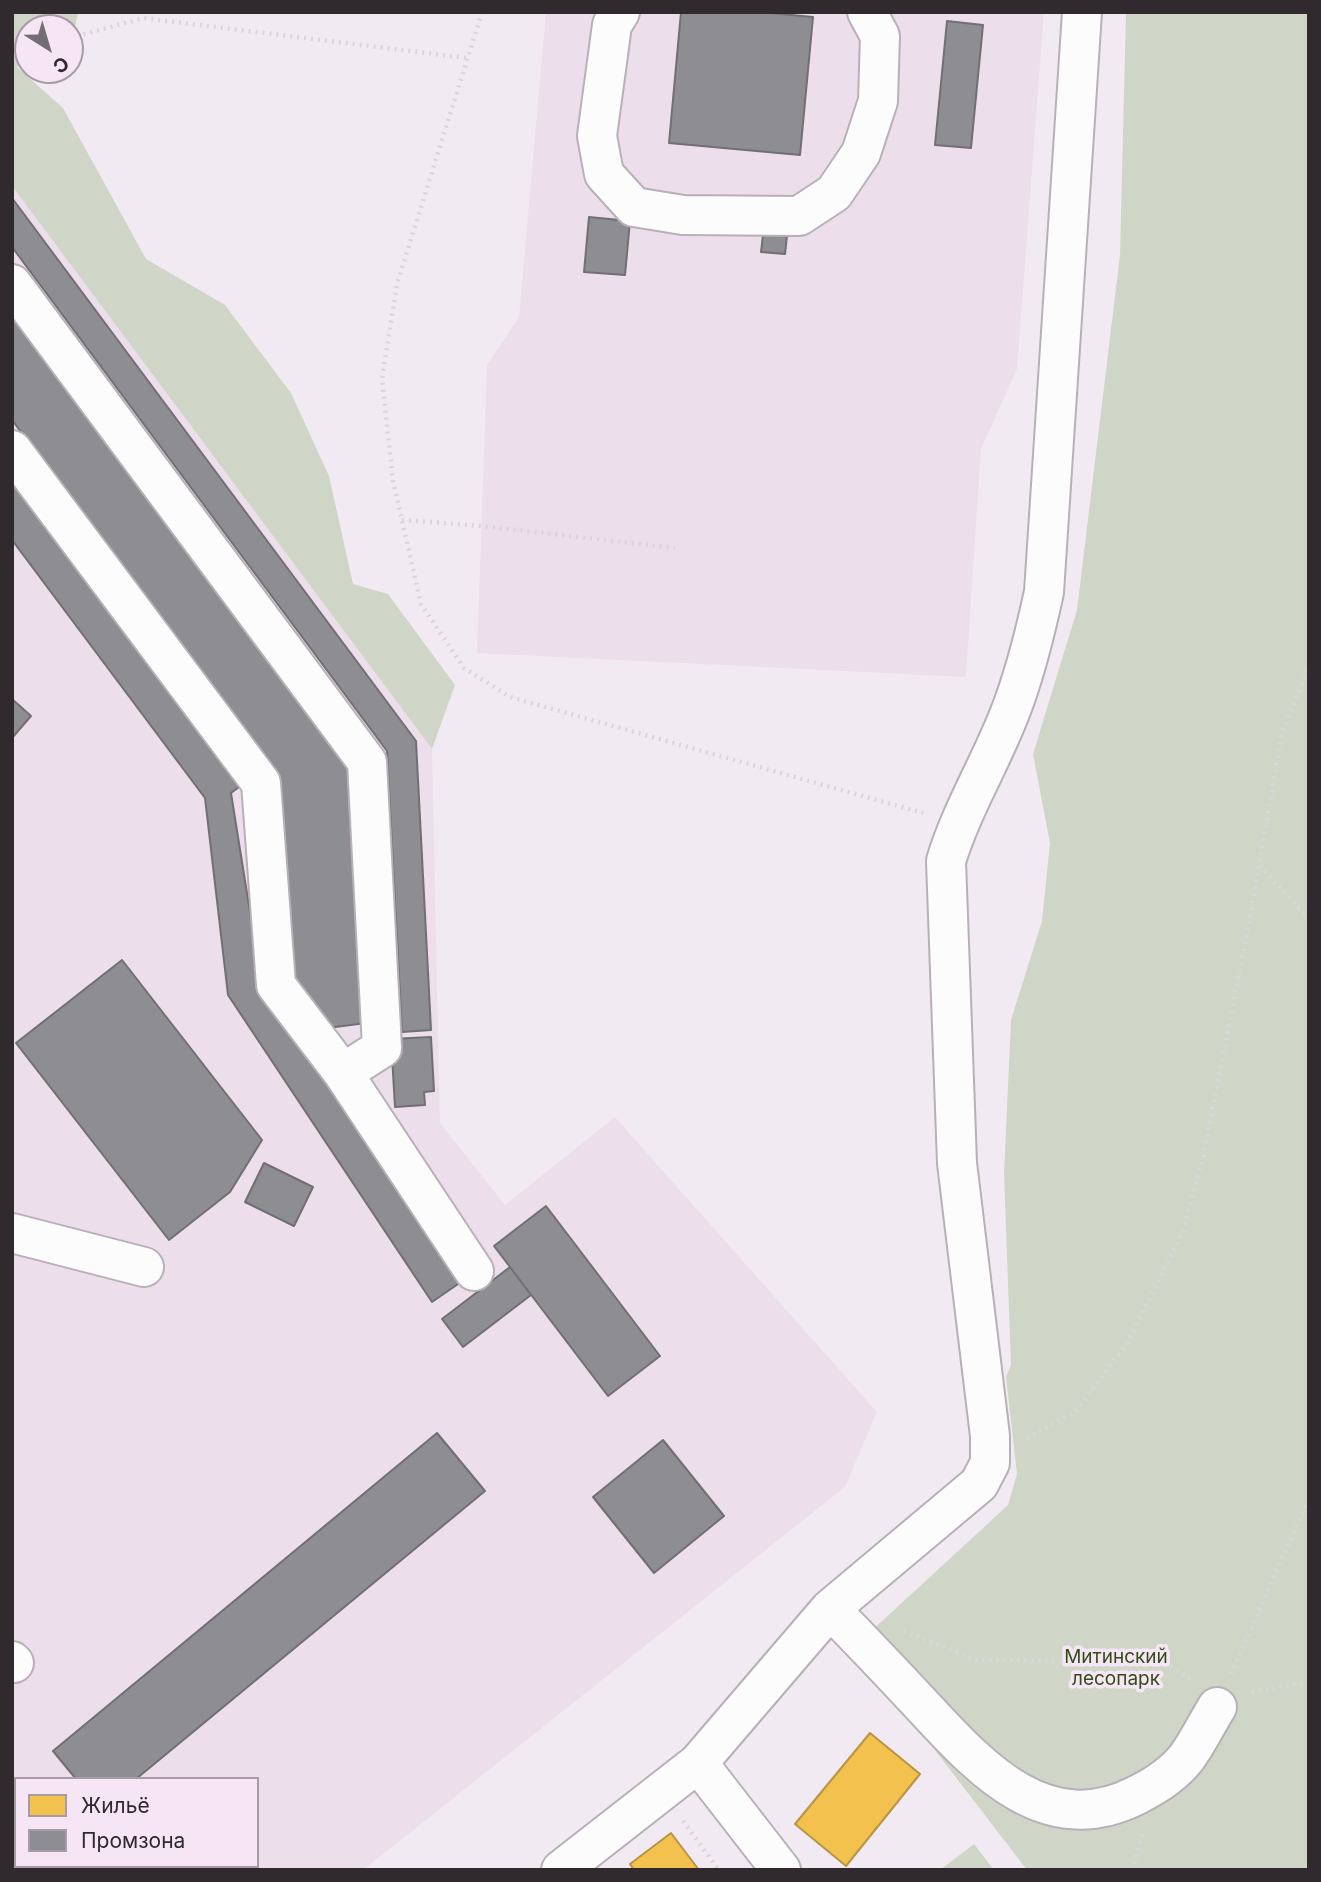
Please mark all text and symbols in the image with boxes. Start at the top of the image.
north arrow [14,14,84,84]
text: С [48,51,73,78]
park label: Митинский лесопарк [1064,1646,1168,1690]
legend [14,1777,259,1868]
text: Жильё [81,1793,150,1818]
text: Промзона [81,1828,185,1853]

